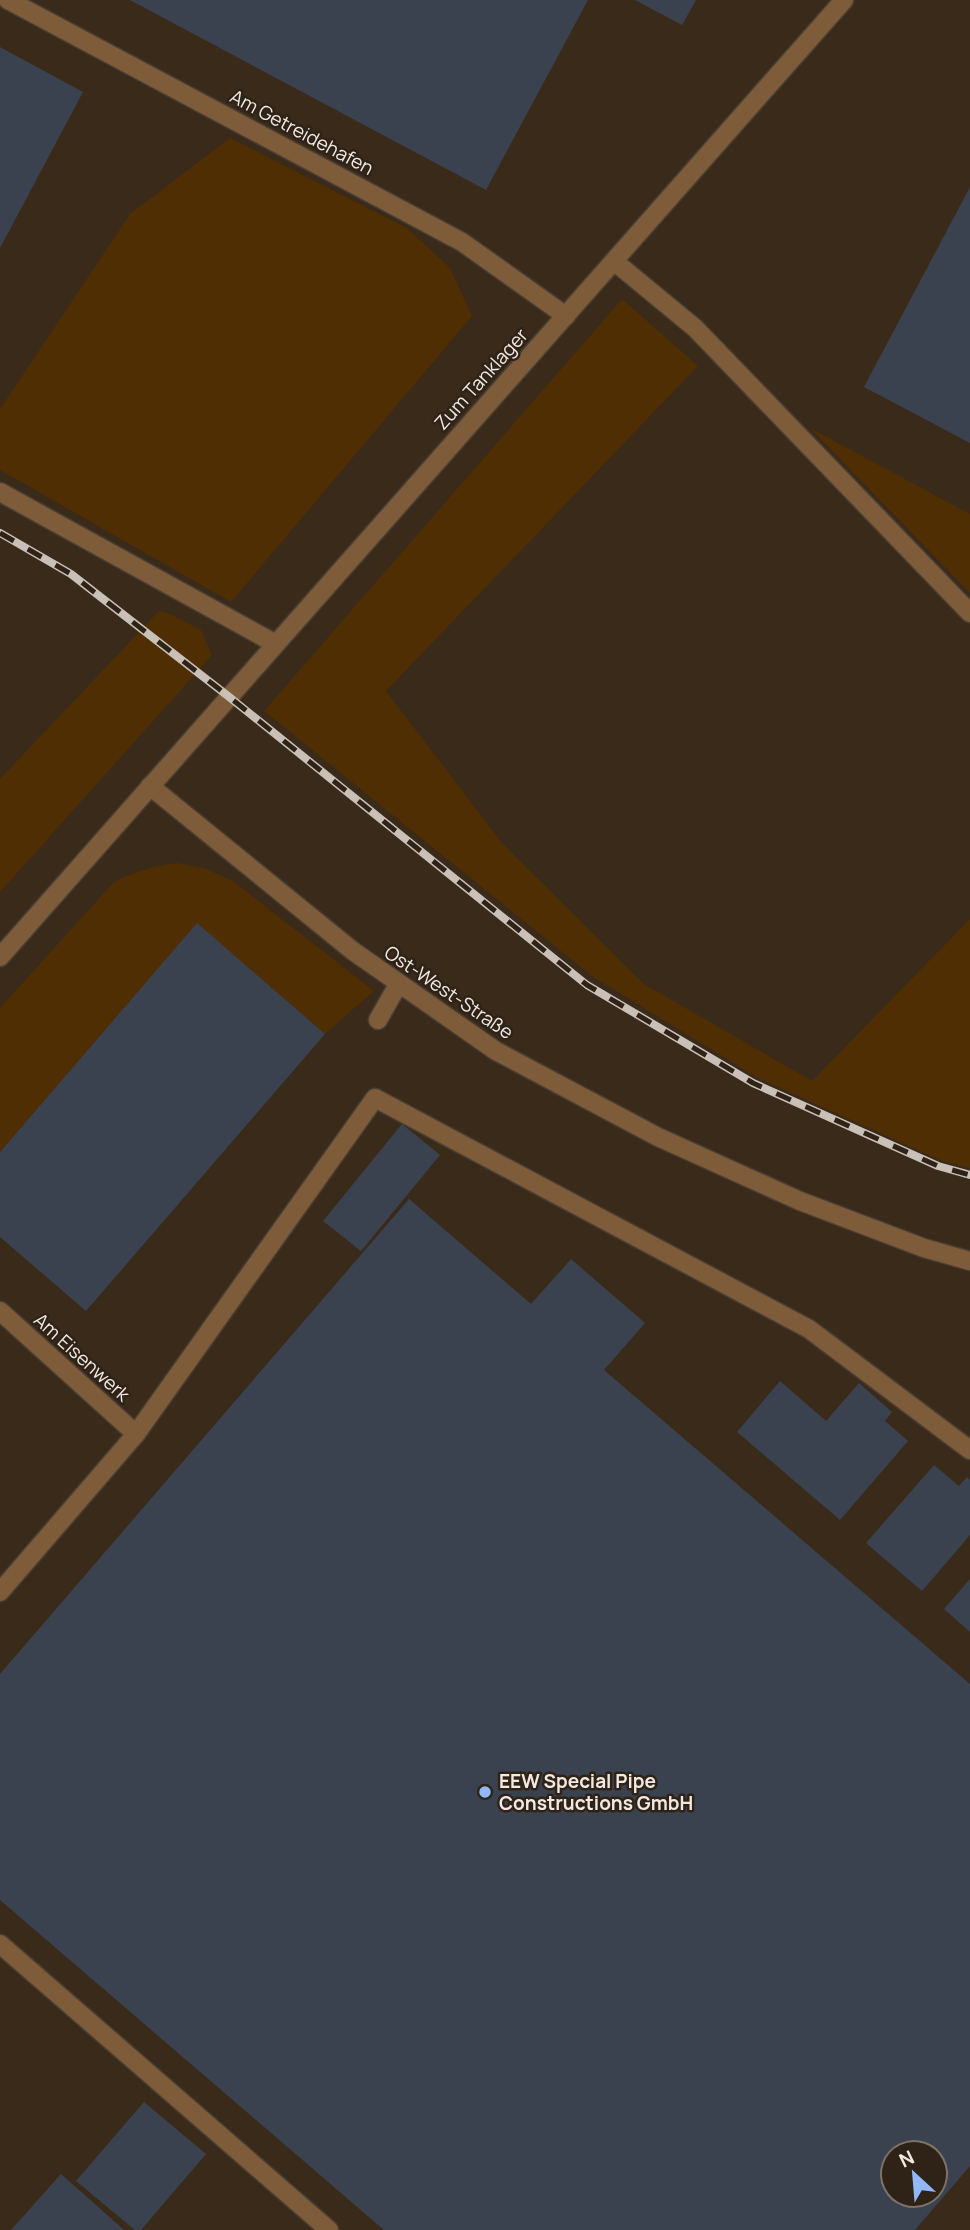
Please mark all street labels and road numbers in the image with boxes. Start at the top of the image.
street label: Am Getreidehafen [226,83,378,181]
street label: Zum Tanklager [428,323,534,435]
street label: Ost-West-Straße [379,939,519,1045]
street label: Am Eisenwerk [28,1307,136,1407]

